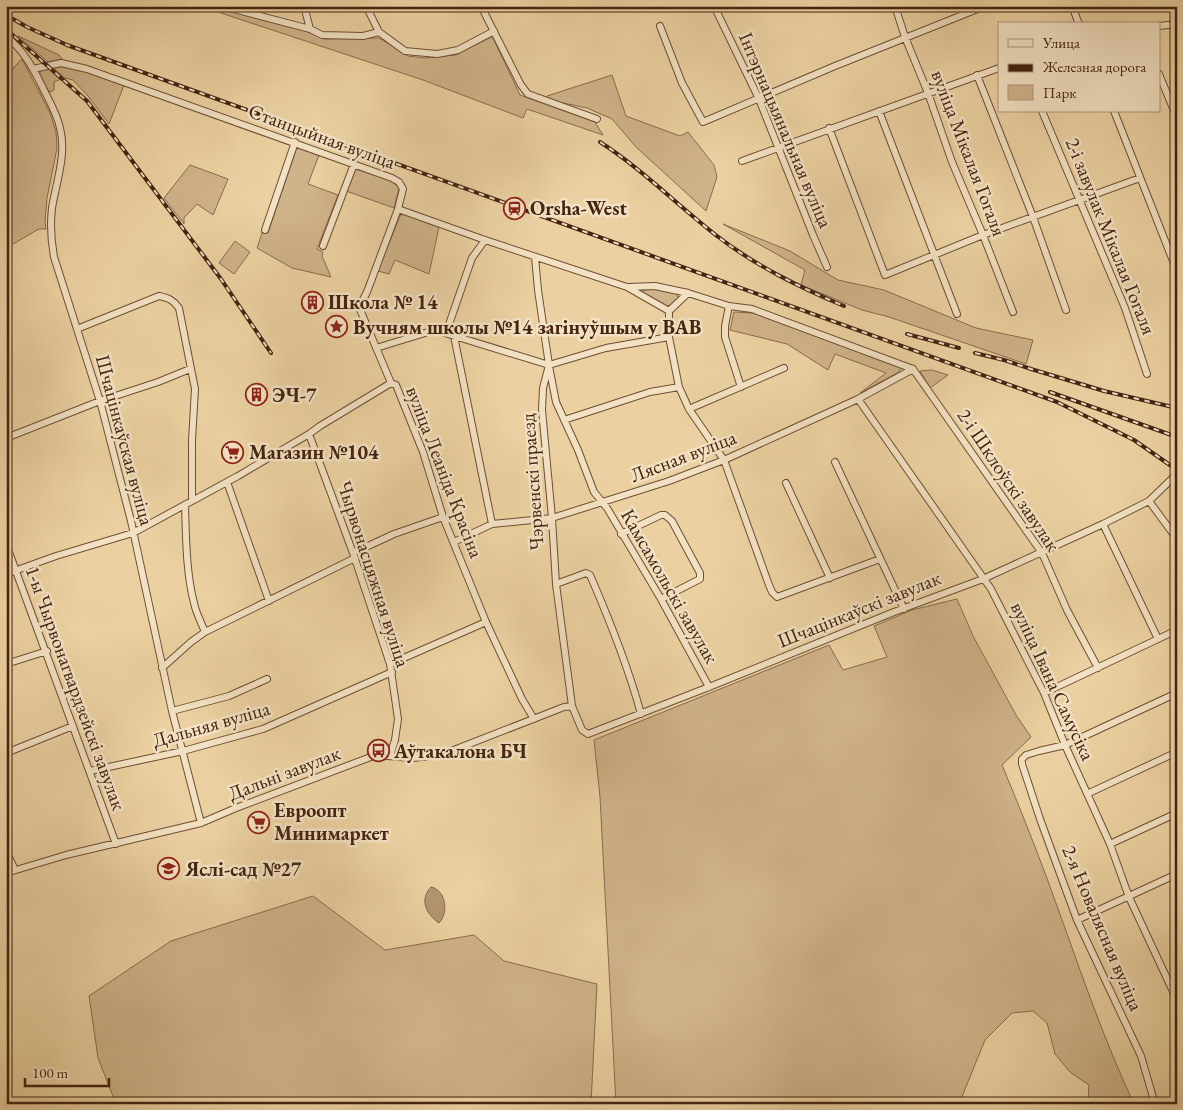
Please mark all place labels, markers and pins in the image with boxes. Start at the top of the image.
place label: Orsha-West [530,195,627,221]
station icon: Orsha-West [502,196,526,220]
place label: Школа № 14 [328,289,438,315]
building icon: Школа № 14 [300,290,324,314]
place label: Вучням школы №14 загінуўшым у ВАВ [353,314,701,340]
place icon: Вучням школы №14 загінуўшым у ВАВ [325,315,349,339]
place label: ЭЧ-7 [272,382,317,408]
building icon: ЭЧ-7 [244,383,268,407]
place label: Магазин №104 [249,439,379,465]
supermarket icon: Магазин №104 [221,440,245,464]
place label: Аўтакалона БЧ [393,738,527,764]
bus stop icon: Аўтакалона БЧ [366,739,390,763]
place label: Евроопт Минимаркет [274,797,389,846]
supermarket icon: Евроопт Минимаркет [246,810,270,834]
place label: Яслі-сад №27 [184,856,302,882]
school or university icon: Яслі-сад №27 [157,857,181,881]

